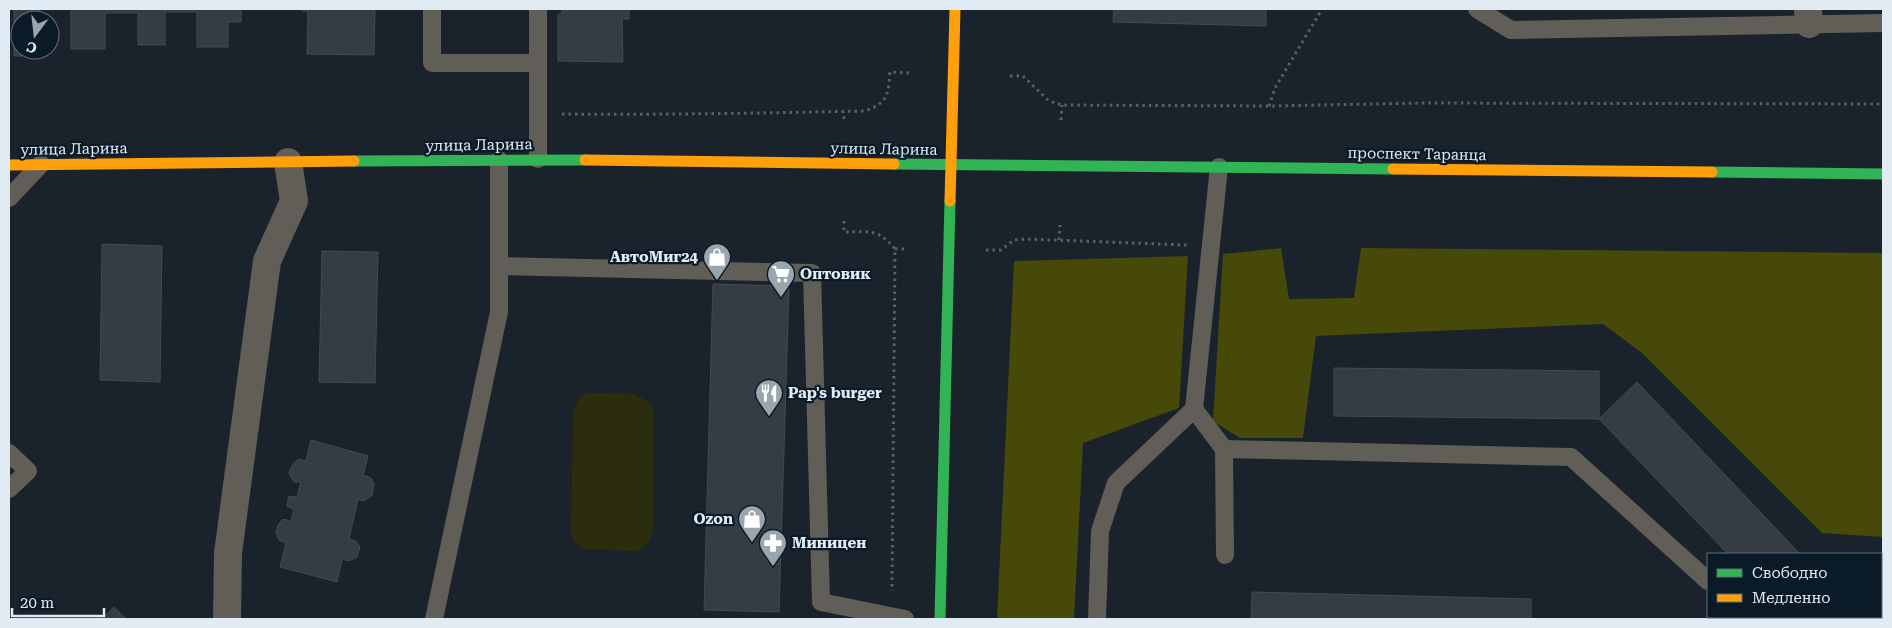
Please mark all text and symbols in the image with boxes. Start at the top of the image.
north arrow [10,10,60,60]
text: С [25,39,38,57]
street label: улица Ларина [425,135,533,155]
street label: улица Ларина [20,139,128,159]
street label: улица Ларина [830,139,938,159]
street label: проспект Таранца [1347,144,1487,164]
shop icon: АвтоМиг24 [702,242,732,281]
place label: АвтоМиг24 [610,248,699,266]
supermarket icon: Оптовик [766,259,796,298]
place label: Оптовик [800,265,871,283]
restaurant icon: Pap's burger [754,378,784,417]
place label: Pap's burger [788,384,882,402]
shop icon: Ozon [737,504,767,543]
place label: Ozon [693,510,733,528]
pharmacy icon: Миницен [758,528,788,567]
place label: Миницен [792,534,866,552]
legend [1707,553,1882,618]
text: Свободно [1752,564,1827,582]
scale bar [12,586,105,618]
text: Медленно [1752,589,1831,607]
text: 20 m [20,594,55,612]

